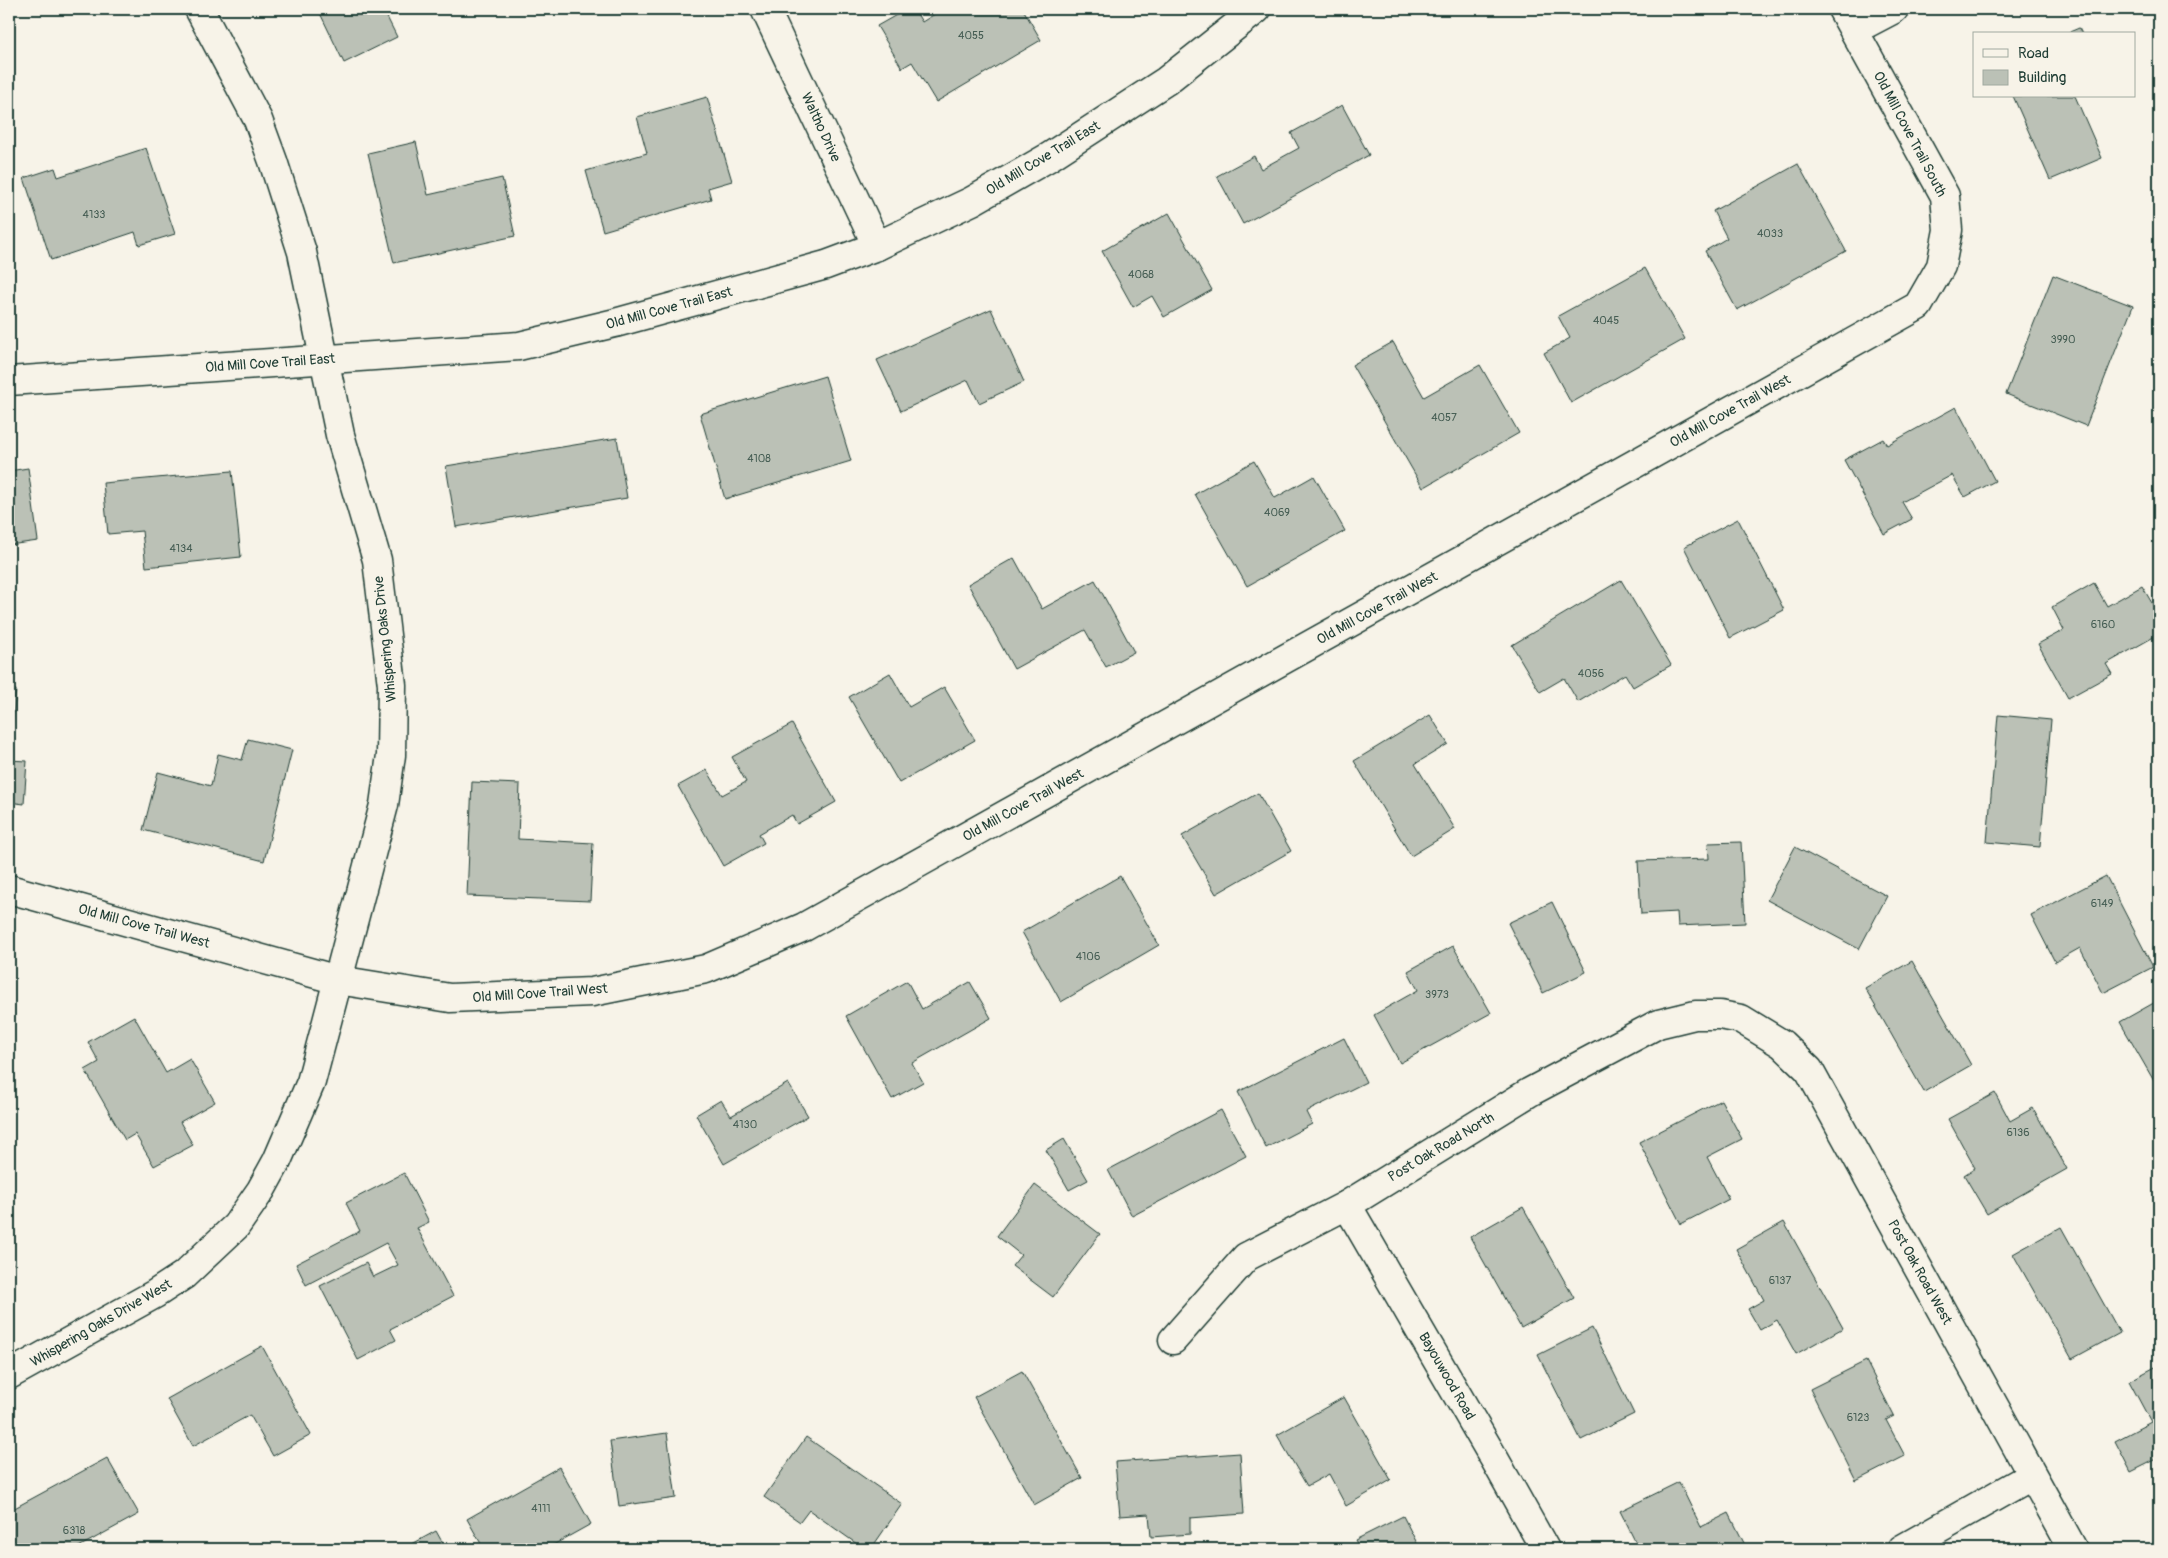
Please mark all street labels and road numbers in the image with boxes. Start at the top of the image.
street label: Old Mill Cove Trail South [1870,68,1950,200]
street label: Waltho Drive [798,90,844,164]
street label: Old Mill Cove Trail East [983,117,1103,199]
street label: Old Mill Cove Trail East [604,283,734,333]
street label: Old Mill Cove Trail East [204,350,336,376]
street label: Old Mill Cove Trail West [1667,371,1794,451]
street label: Old Mill Cove Trail West [1314,568,1441,648]
street label: Whispering Oaks Drive [370,575,400,703]
street label: Old Mill Cove Trail West [960,765,1087,845]
street label: Old Mill Cove Trail West [76,900,212,952]
street label: Old Mill Cove Trail West [472,980,608,1006]
street label: Post Oak Road North [1385,1109,1497,1185]
street label: Post Oak Road West [1884,1217,1956,1328]
street label: Whispering Oaks Drive West [27,1275,175,1370]
street label: Bayouwood Road [1415,1329,1479,1423]

